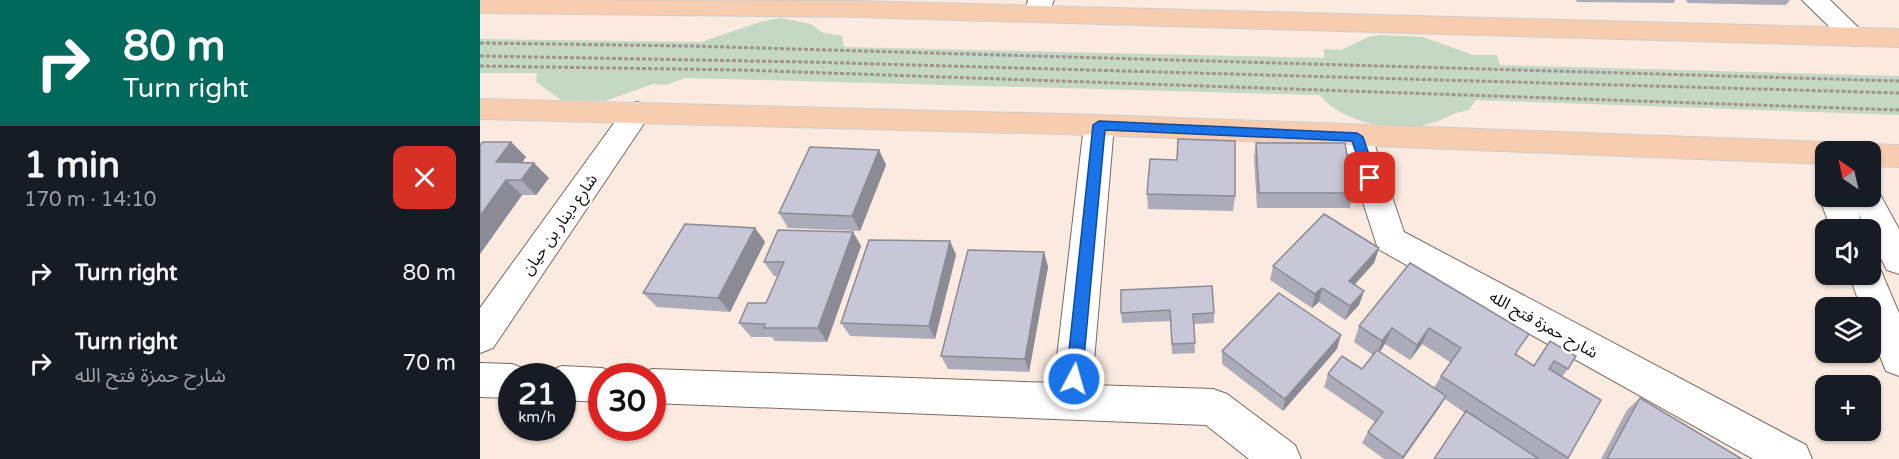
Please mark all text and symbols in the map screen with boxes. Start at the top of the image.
text: 80 m [123,21,225,72]
icon: right [24,24,102,102]
text: Turn right [123,72,249,105]
north arrow [1815,141,1881,207]
map controls [1815,141,1881,441]
text: 1 min [24,144,120,187]
button: close [393,146,456,209]
pin [1344,152,1395,203]
icon: arrive [1353,161,1386,194]
street label: شارع دينار بن حيان [517,170,604,280]
text: 170 m · 14:10 [24,188,156,212]
button: sound [1815,219,1881,285]
icon: right [24,257,57,290]
text: Turn right [75,260,177,286]
text: 80 m [402,260,456,286]
street label: شارح حمزة فتح الله [1485,287,1601,365]
button: layers [1815,297,1881,363]
text: Turn right [75,329,177,355]
icon: right [24,347,57,380]
position arrow [1042,347,1106,411]
text: 70 m [402,350,456,376]
speed limit sign: 30 [588,363,666,441]
text: شارح حمزة فتح الله [75,364,226,388]
button: + [1815,375,1881,441]
text: 21 [518,376,556,413]
text: km/h [518,408,556,426]

